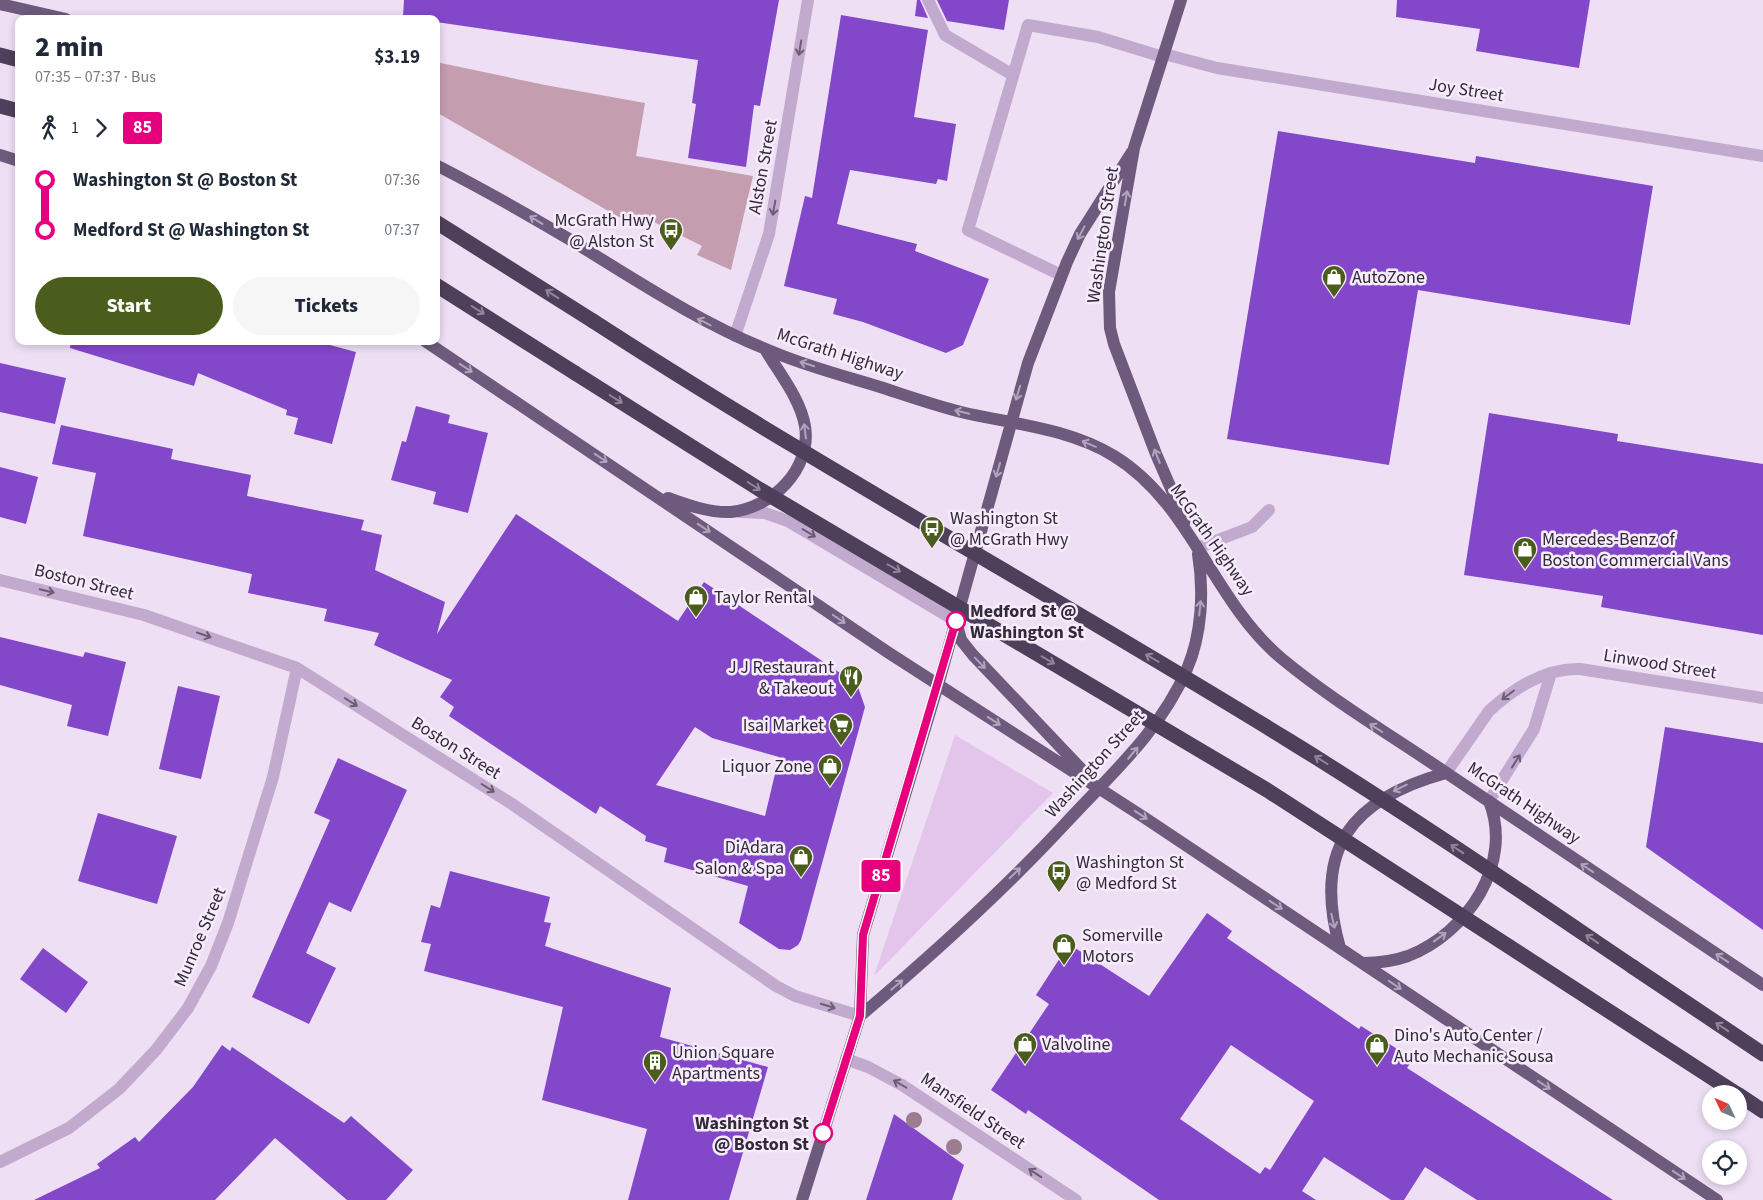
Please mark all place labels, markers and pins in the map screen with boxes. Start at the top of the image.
place label: McGrath Hwy @ Alston St [554,208,655,254]
bus stop icon: McGrath Hwy @ Alston St [658,217,684,251]
shop icon: AutoZone [1321,264,1347,298]
place label: AutoZone [1352,265,1425,290]
place label: Washington St @ McGrath Hwy [950,506,1069,552]
bus stop icon: Washington St @ McGrath Hwy [919,515,945,549]
place label: Mercedes-Benz of Boston Commercial Vans [1542,527,1729,573]
shop icon: Mercedes-Benz of Boston Commercial Vans [1512,536,1538,570]
shop icon: Taylor Rental [683,584,709,618]
place label: Taylor Rental [714,585,812,610]
place label: Medford St @ Washington St [970,599,1084,645]
marker: Medford St @ Washington St [946,611,966,631]
place label: J J Restaurant & Takeout [728,655,834,701]
restaurant icon: J J Restaurant & Takeout [838,664,864,698]
supermarket icon: Isai Market [828,712,854,746]
place label: Isai Market [743,713,824,738]
shop icon: Liquor Zone [817,753,843,787]
place label: Liquor Zone [722,754,812,779]
place label: DiAdara Salon & Spa [695,835,784,881]
shop icon: DiAdara Salon & Spa [788,844,814,878]
place label: Washington St @ Medford St [1076,850,1184,896]
bus stop icon: Washington St @ Medford St [1046,859,1072,893]
place label: Somerville Motors [1082,923,1163,969]
shop icon: Somerville Motors [1051,932,1077,966]
place label: Dino's Auto Center / Auto Mechanic Sousa [1394,1023,1554,1069]
shop icon: Valvoline [1012,1031,1038,1065]
place label: Valvoline [1042,1032,1110,1057]
shop icon: Dino's Auto Center / Auto Mechanic Sousa [1364,1032,1390,1066]
place label: Union Square Apartments [672,1040,775,1086]
building icon: Union Square Apartments [642,1049,668,1083]
place label: Washington St @ Boston St [695,1111,809,1157]
marker: Washington St @ Boston St [813,1123,833,1143]

